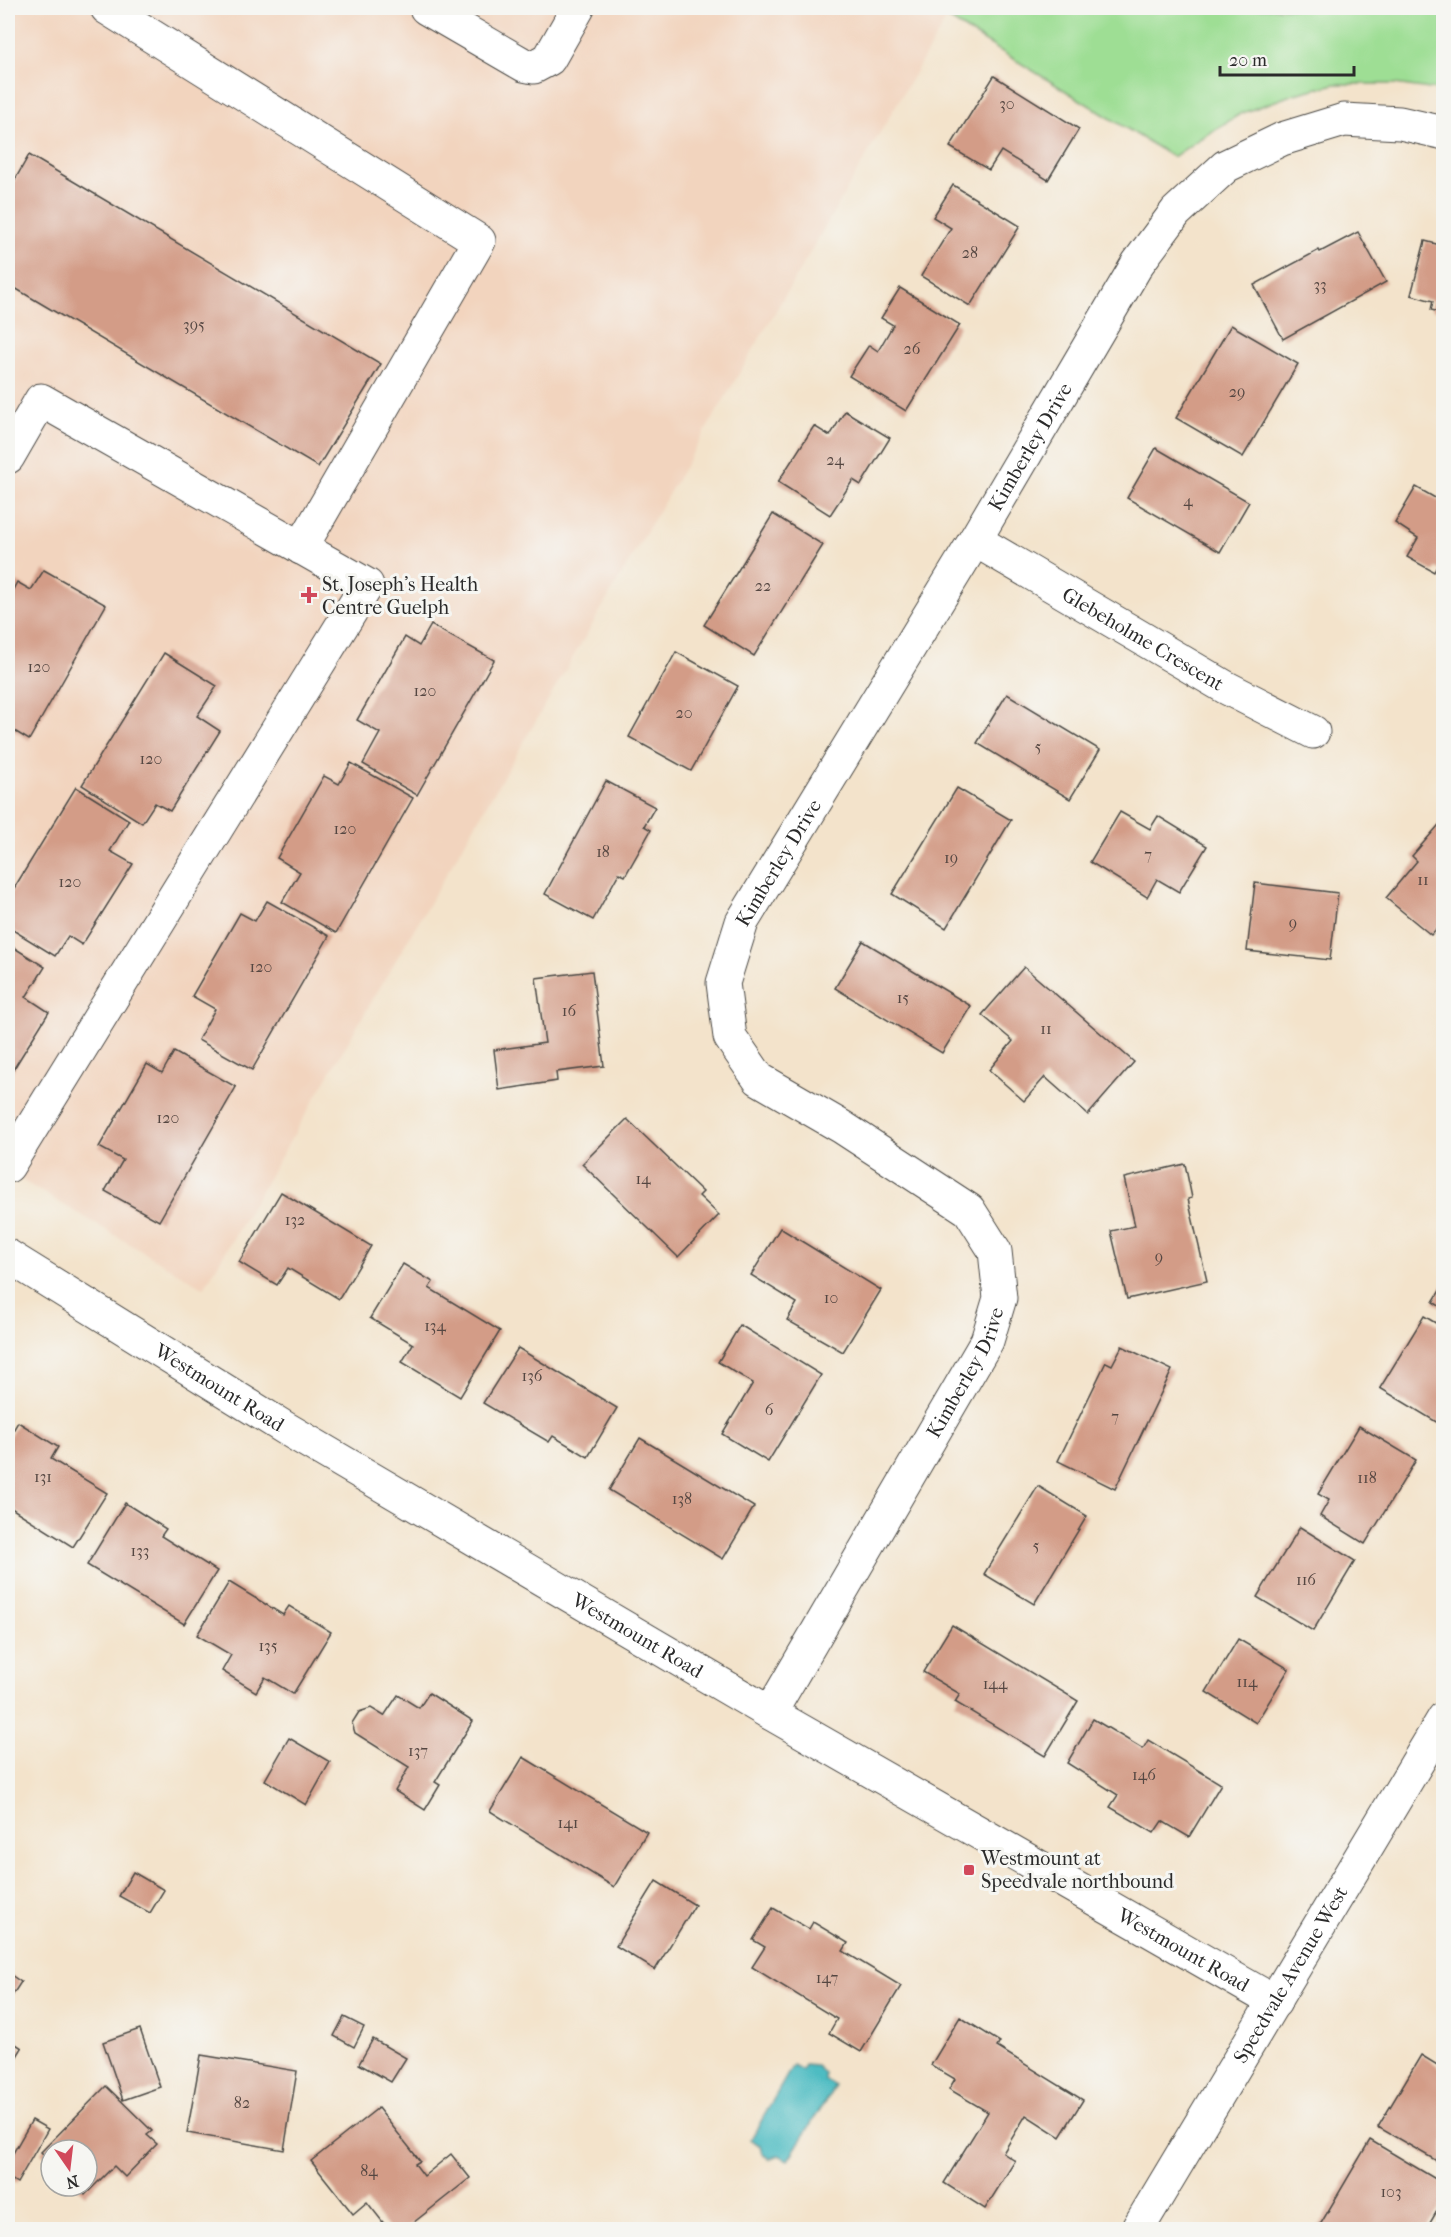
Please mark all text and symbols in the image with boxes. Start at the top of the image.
scale bar [1220,39,1354,77]
text: 20 m [1229,50,1267,71]
house number: 30 [999,94,1015,113]
house number: 28 [962,243,978,262]
house number: 33 [1313,275,1327,294]
house number: 395 [183,315,205,334]
house number: 26 [904,339,921,358]
street label: Kimberley Drive [983,379,1076,515]
house number: 29 [1229,382,1245,401]
house number: 24 [826,450,844,469]
house number: 4 [1183,491,1193,510]
place label: St. Joseph's Health Centre Guelph [322,573,479,619]
house number: 22 [755,576,771,595]
street label: Glebeholme Crescent [1058,582,1228,695]
marker: St. Joseph's Health Centre Guelph [300,586,318,604]
house number: 120 [28,657,50,676]
house number: 120 [414,681,436,700]
house number: 20 [675,703,693,722]
house number: 5 [1035,737,1042,756]
house number: 120 [140,749,162,768]
street label: Kimberley Drive [731,795,826,930]
house number: 120 [334,819,356,838]
house number: 18 [596,842,610,861]
house number: 7 [1144,845,1152,864]
house number: 19 [944,848,958,867]
house number: 11 [1417,870,1429,889]
house number: 120 [59,872,81,891]
house number: 9 [1289,913,1297,932]
house number: 120 [250,957,272,976]
house number: 15 [897,988,909,1007]
house number: 16 [562,1001,576,1020]
house number: 11 [1040,1019,1052,1038]
house number: 120 [157,1108,179,1127]
house number: 14 [635,1169,651,1188]
house number: 132 [285,1210,305,1229]
house number: 9 [1155,1247,1163,1266]
house number: 10 [824,1288,838,1307]
street label: Kimberley Drive [922,1304,1008,1442]
house number: 134 [424,1316,446,1335]
street label: Westmount Road [150,1338,289,1437]
house number: 136 [522,1366,543,1385]
house number: 6 [765,1400,774,1419]
house number: 7 [1111,1407,1119,1426]
house number: 131 [34,1467,52,1486]
house number: 118 [1357,1468,1377,1487]
house number: 138 [672,1489,692,1508]
house number: 5 [1033,1536,1040,1555]
house number: 133 [131,1541,149,1560]
house number: 116 [1296,1570,1316,1589]
street label: Westmount Road [567,1587,708,1683]
house number: 135 [258,1636,278,1655]
house number: 114 [1237,1672,1258,1691]
house number: 144 [983,1674,1008,1693]
house number: 137 [408,1741,428,1760]
house number: 146 [1132,1765,1156,1784]
house number: 141 [558,1813,578,1832]
place label: Westmount at Speedvale northbound [980,1847,1175,1893]
marker: Westmount at Speedvale northbound [962,1863,976,1877]
street label: Speedvale Avenue West [1228,1882,1352,2067]
street label: Westmount Road [1113,1902,1254,1997]
house number: 147 [816,1968,838,1987]
house number: 82 [234,2093,250,2112]
north arrow [39,2138,99,2198]
house number: 84 [360,2161,378,2180]
text: N [63,2171,81,2193]
house number: 103 [1380,2182,1402,2201]

